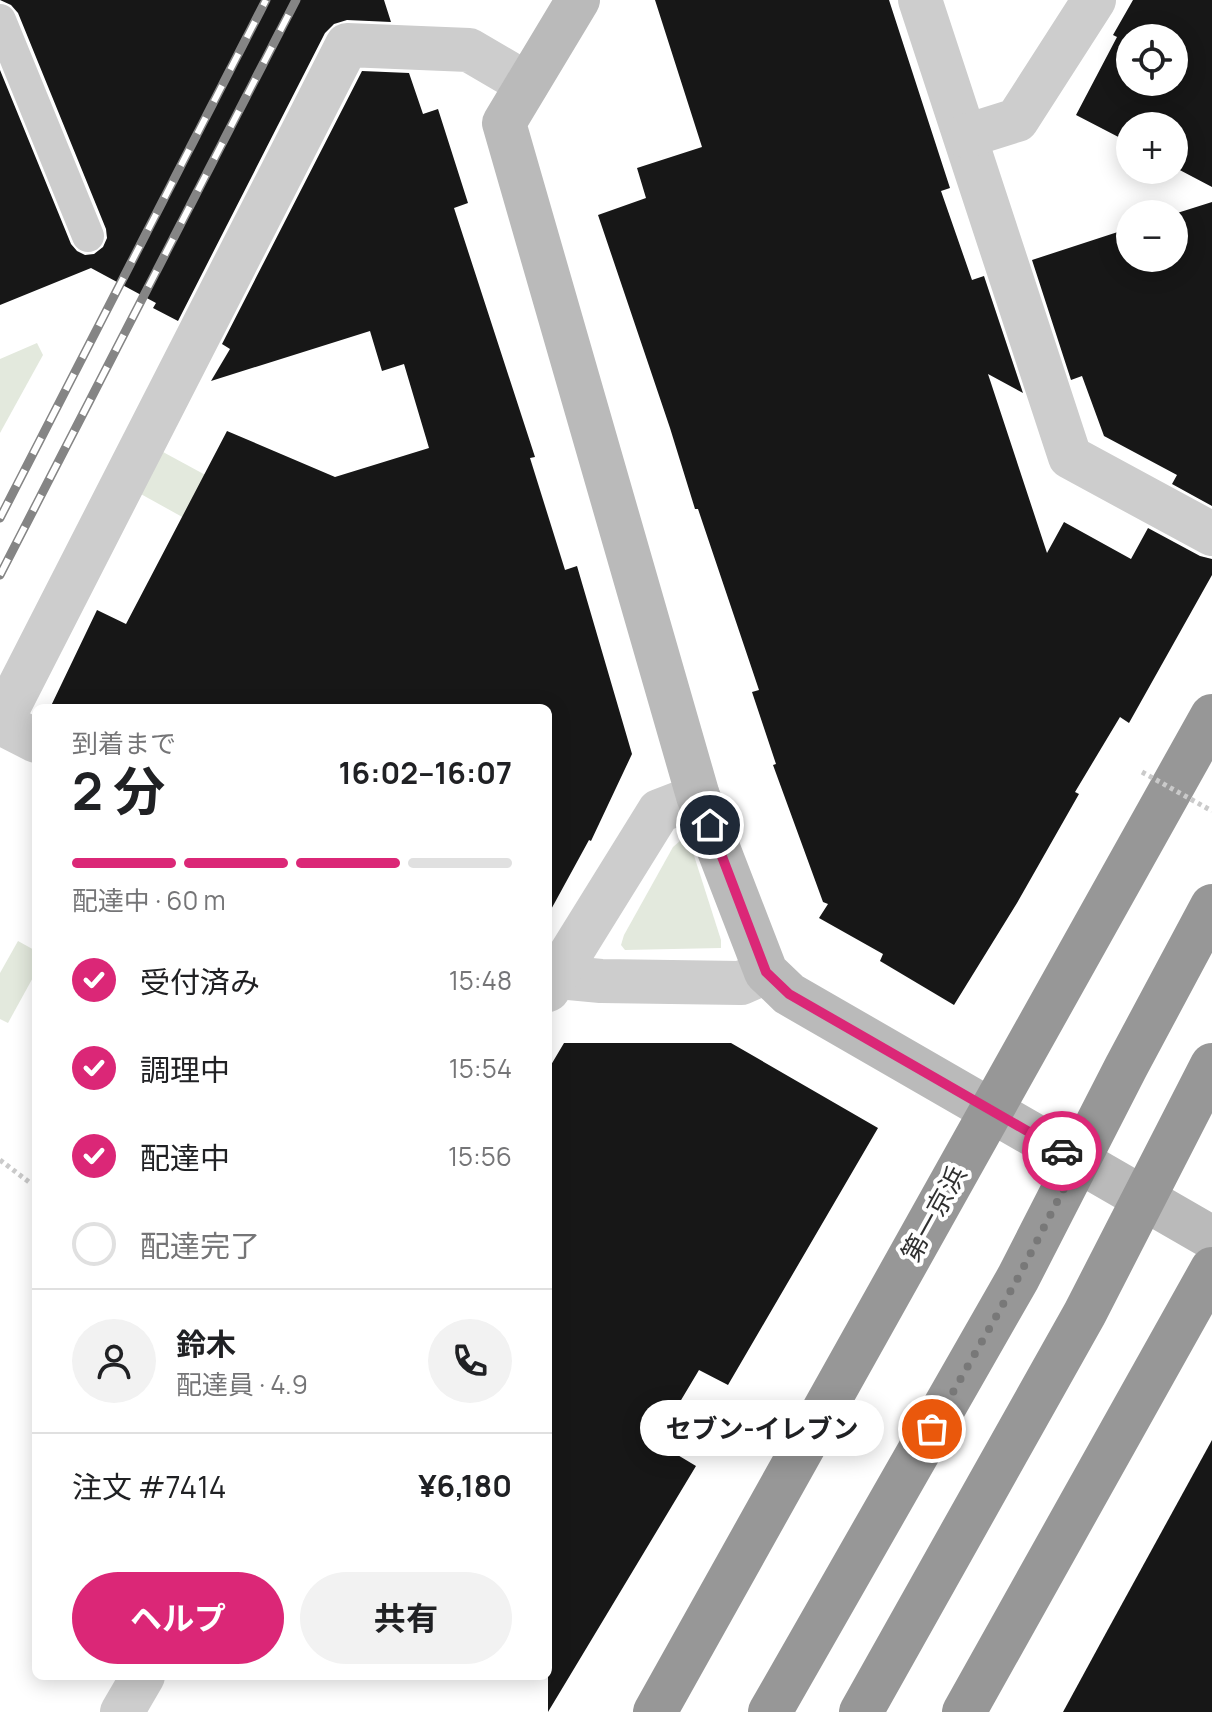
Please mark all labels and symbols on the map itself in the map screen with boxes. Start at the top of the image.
pin [676,791,744,859]
courier [1022,1111,1102,1191]
street label: 第一京浜 [892,1159,974,1268]
pin [898,1395,966,1463]
callout: セブン-イレブン [640,1401,884,1457]

